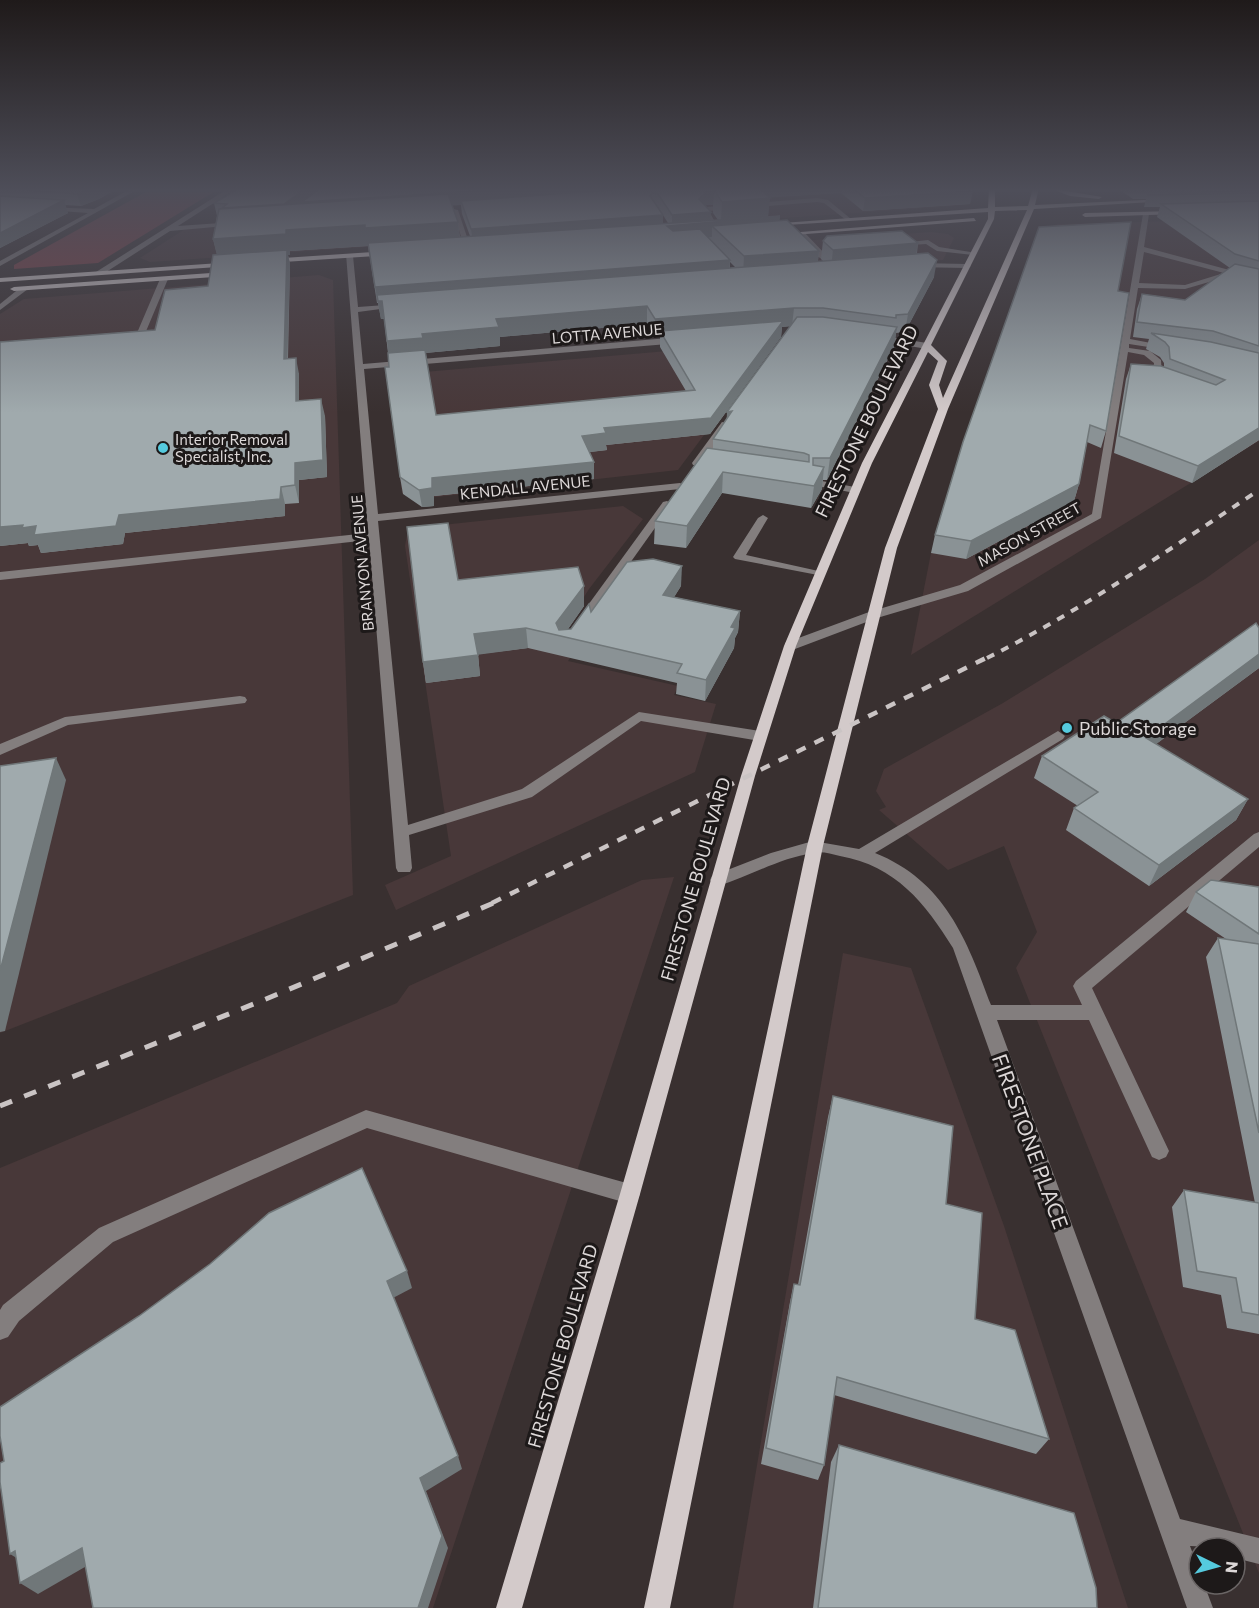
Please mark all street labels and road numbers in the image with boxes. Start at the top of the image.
street label: LOTTA AVENUE [551,319,663,347]
street label: FIRESTONE BOULEVARD [810,321,922,521]
street label: KENDALL AVENUE [459,471,591,503]
street label: BRANYON AVENUE [347,494,377,632]
street label: MASON STREET [974,498,1084,570]
street label: FIRESTONE BOULEVARD [655,775,735,983]
street label: FIRESTONE PLACE [988,1050,1074,1232]
street label: FIRESTONE BOULEVARD [522,1242,602,1450]

